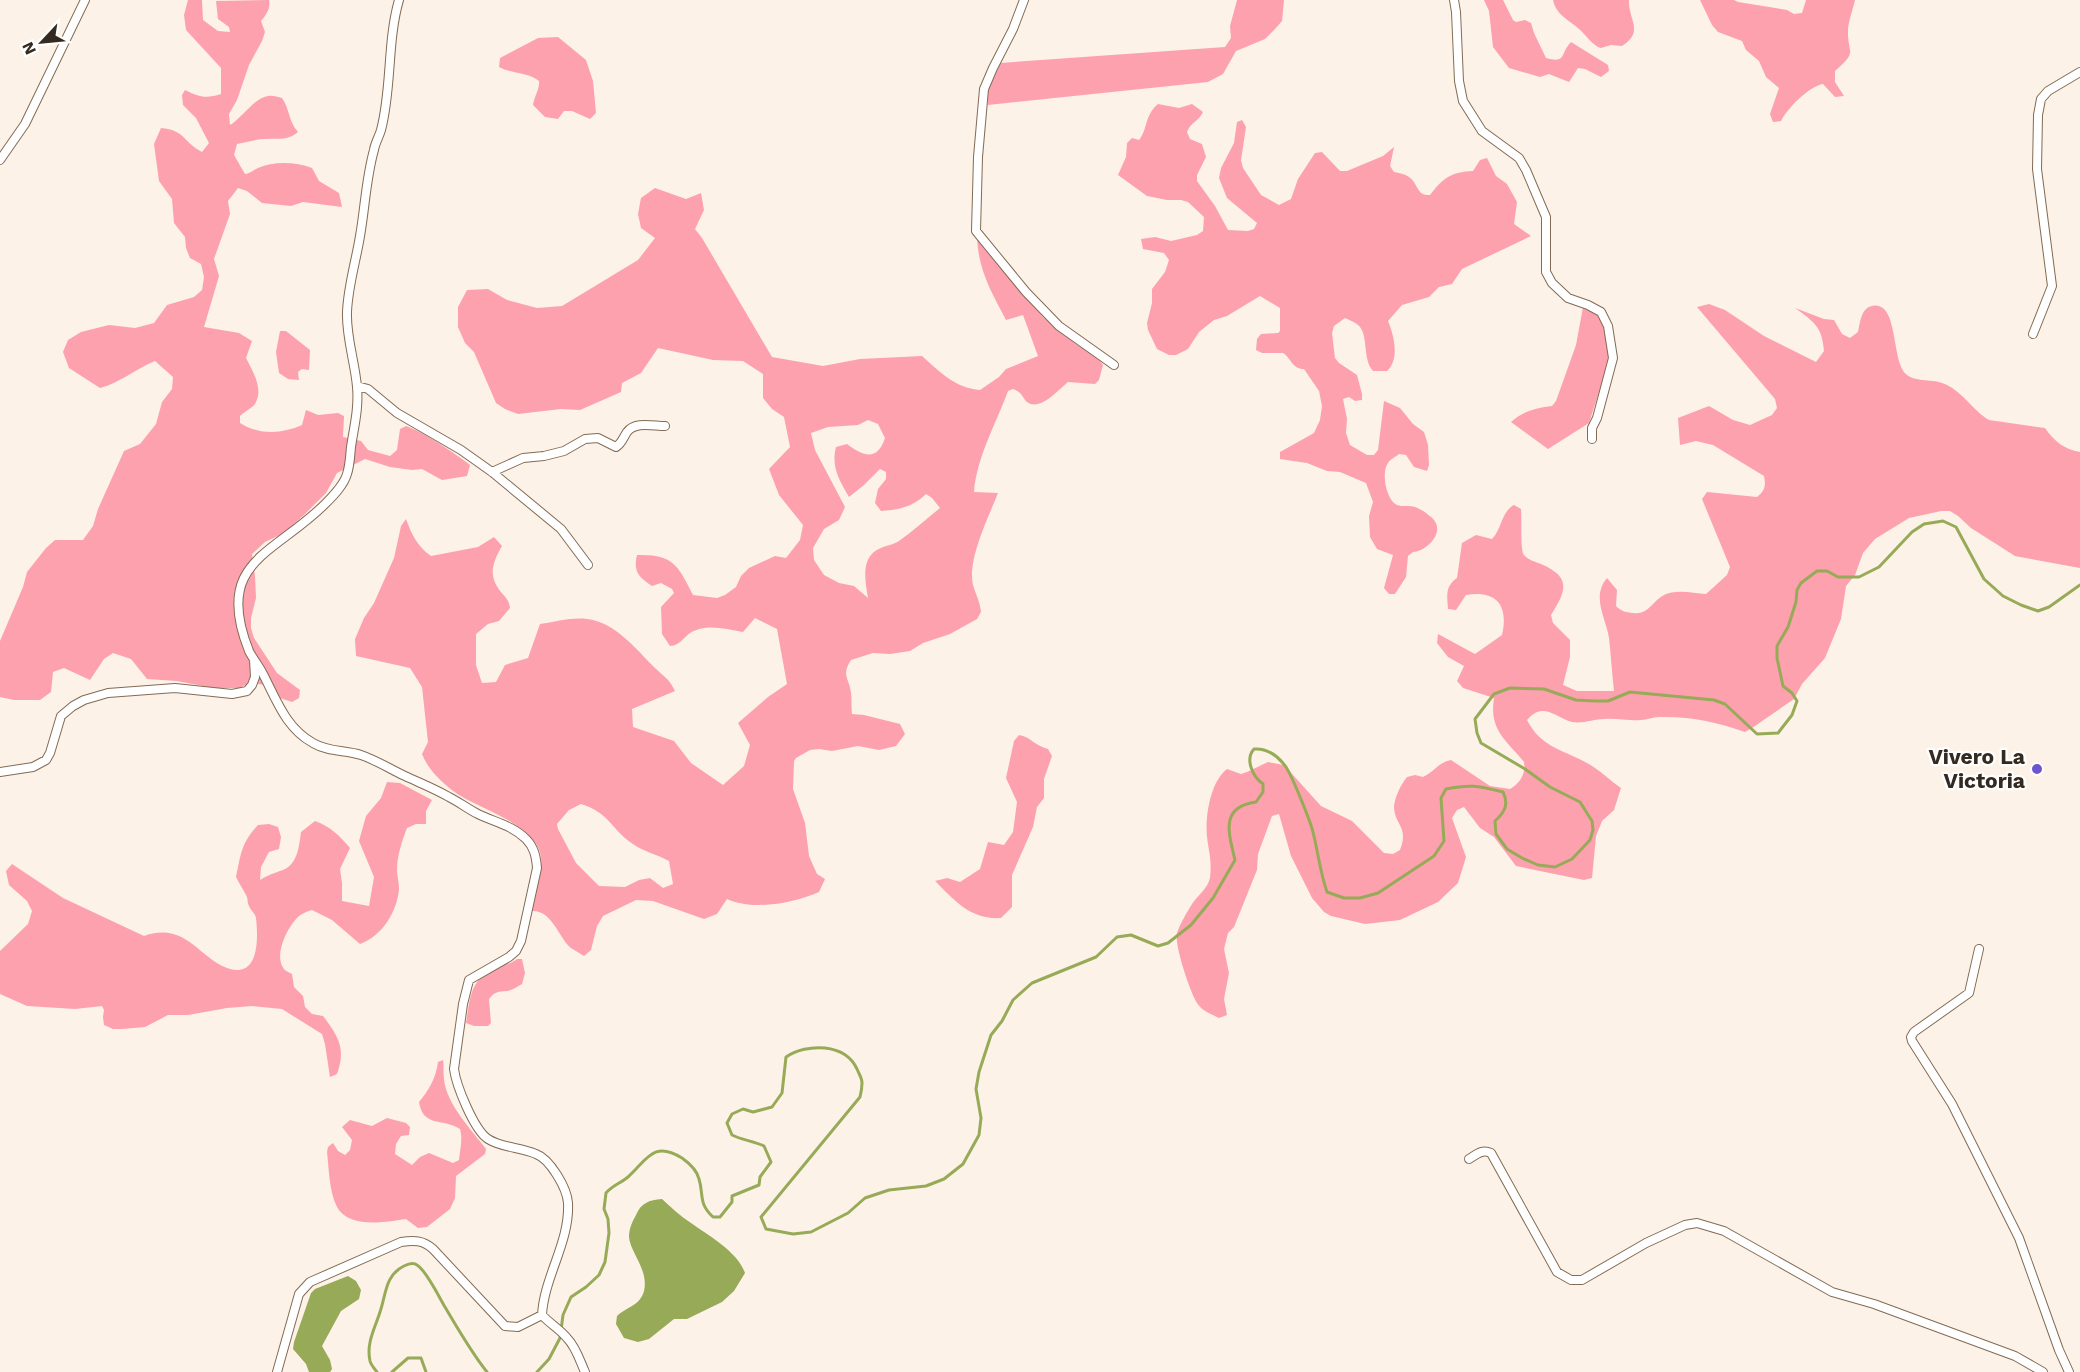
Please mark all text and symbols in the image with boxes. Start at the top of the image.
north arrow [12,12,72,72]
text: N [18,39,40,58]
place label: Vivero La Victoria [1929,744,2026,793]
marker: Vivero La Victoria [2030,762,2044,776]

